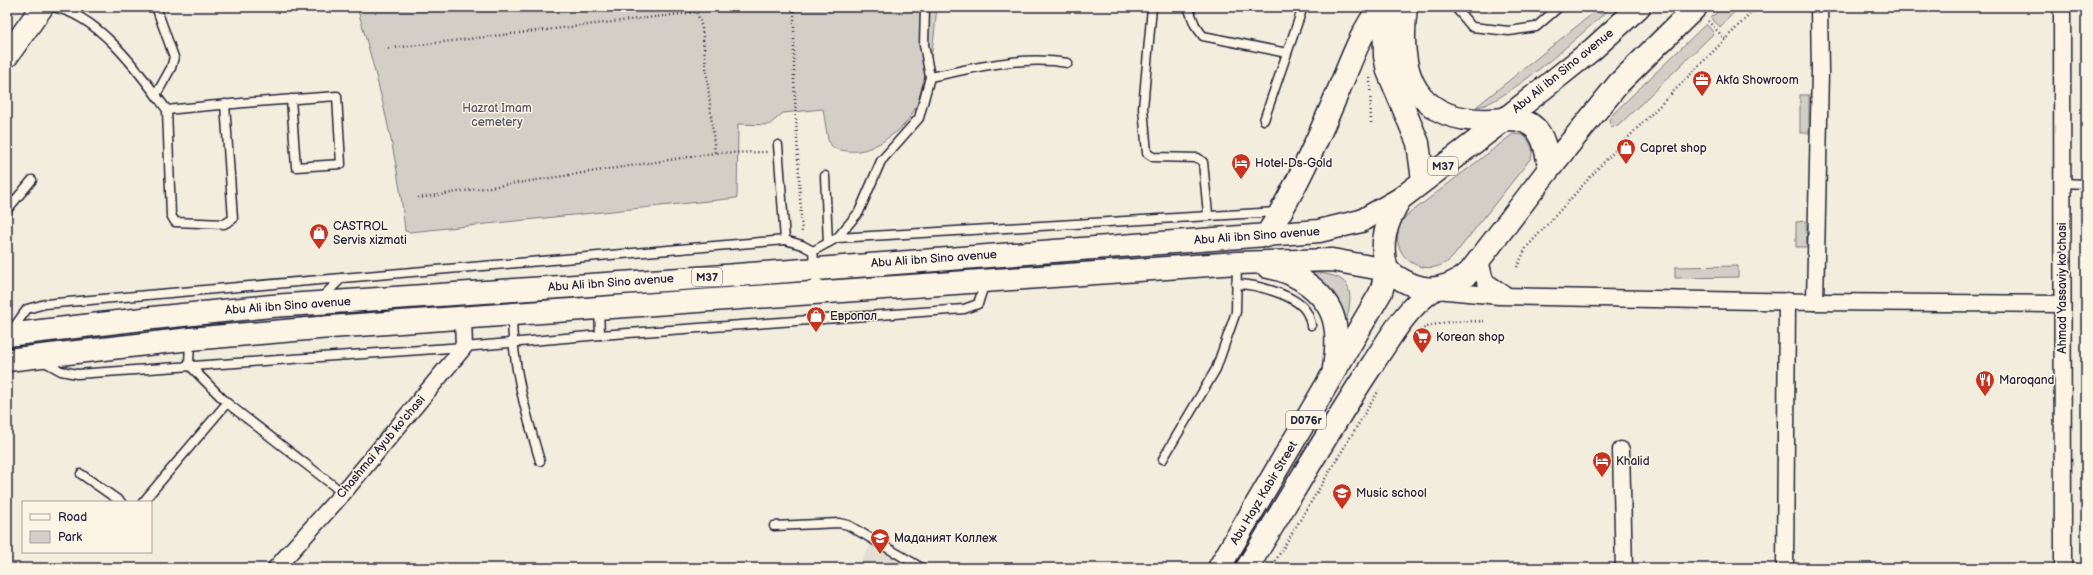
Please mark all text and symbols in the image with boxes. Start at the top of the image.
street label: Abu Ali ibn Sino avenue [1509,25,1617,117]
office icon: Akfa Showroom [1691,69,1713,97]
place label: Akfa Showroom [1716,73,1799,88]
park label: Hazrat Imam cemetery [462,101,532,130]
shop icon: Capret shop [1615,137,1637,165]
place label: Capret shop [1640,141,1707,156]
hotel icon: Hotel-Ds-Gold [1230,152,1252,180]
place label: Hotel-Ds-Gold [1255,156,1332,171]
road number: M37 [1428,157,1458,175]
place label: CASTROL Servis xizmati [333,219,407,248]
shop icon: CASTROL Servis xizmati [308,222,330,250]
street label: Ahmad Yassaviy ko'chasi [2055,222,2070,354]
street label: Abu Ali ibn Sino avenue [1194,224,1320,248]
street label: Abu Ali ibn Sino avenue [871,247,997,271]
road number: M37 [692,268,722,286]
street label: Abu Ali ibn Sino avenue [548,271,674,295]
street label: Abu Ali ibn Sino avenue [225,294,351,318]
shop icon: Европол [805,305,827,333]
place label: Европол [830,309,877,324]
supermarket icon: Korean shop [1411,326,1433,354]
place label: Korean shop [1436,330,1505,345]
restaurant icon: Maroqand [1974,369,1996,397]
place label: Maroqand [1999,373,2055,388]
street label: Chashmai Ayub ko'chasi [333,392,429,502]
road number: D076r [1286,411,1326,429]
street label: Abu Hayz Kabir Street [1227,438,1301,547]
hotel icon: Khalid [1591,450,1613,478]
place label: Khalid [1616,454,1650,469]
school or university icon: Music school [1331,482,1353,510]
place label: Music school [1356,486,1427,501]
legend [22,501,152,553]
text: Road [58,510,87,525]
school or university icon: Маданият Коллеж [869,527,891,555]
text: Park [58,530,82,545]
place label: Маданият Коллеж [894,531,998,546]

